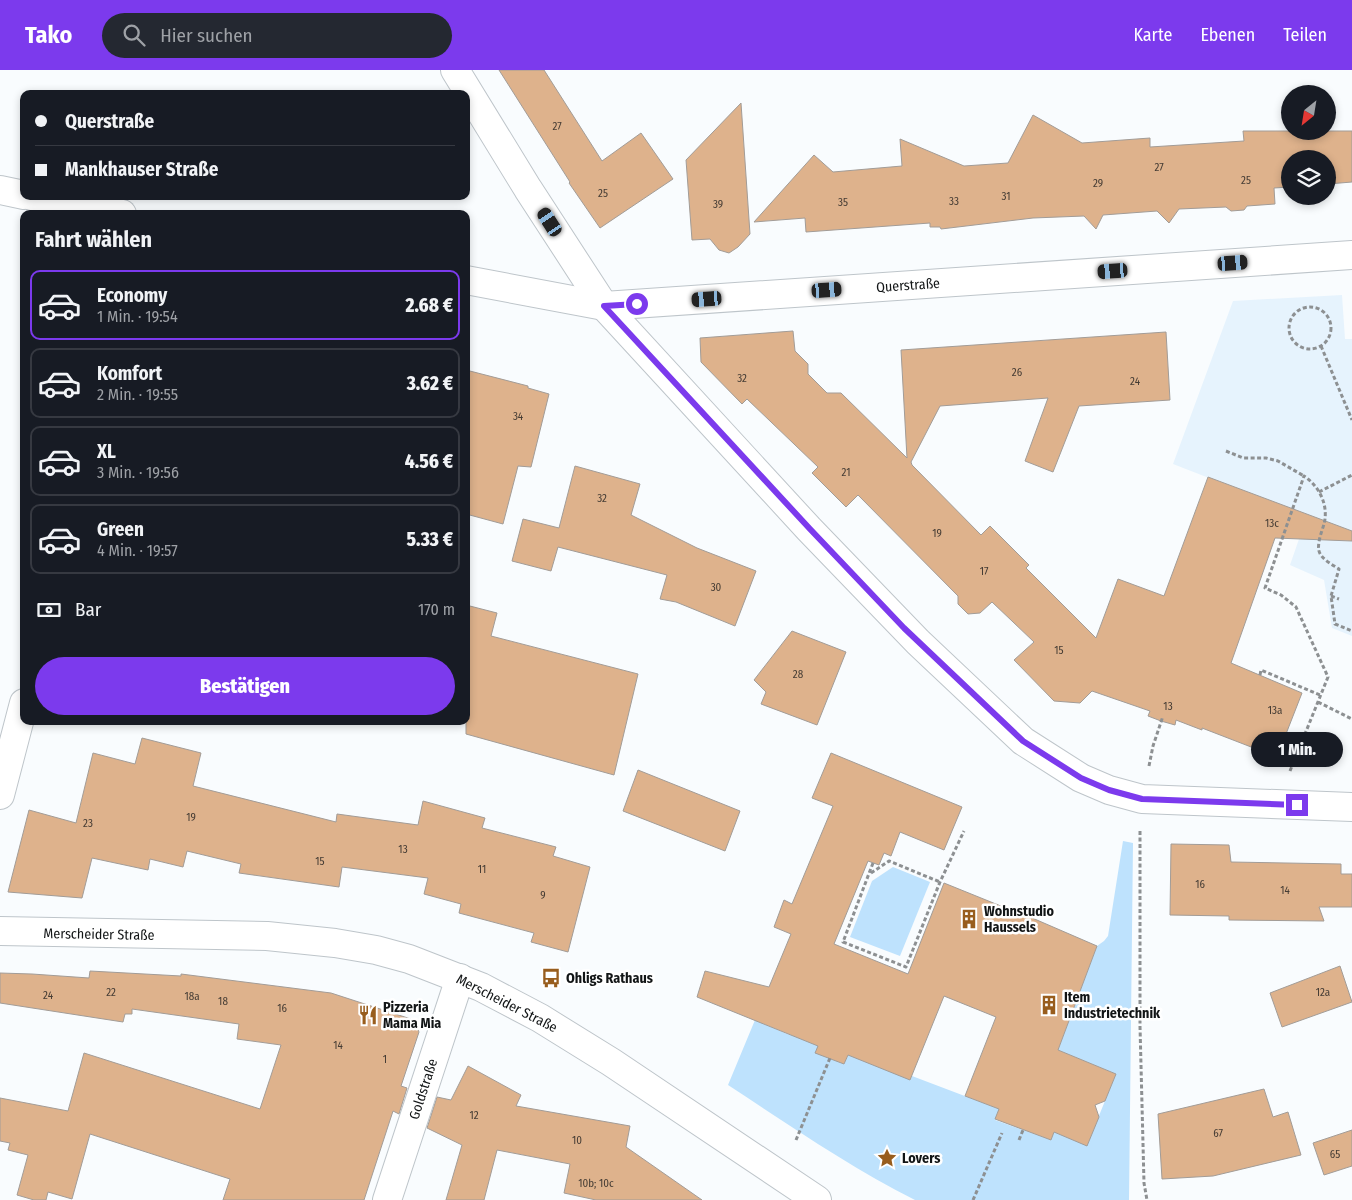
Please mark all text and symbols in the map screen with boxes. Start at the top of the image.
search box [102,13,452,58]
text: Tako [25,21,72,49]
icon: search [120,21,148,49]
text: Hier suchen [160,24,253,47]
text: Karte [1133,24,1172,46]
text: Ebenen [1200,24,1255,46]
text: Teilen [1283,24,1327,46]
north arrow [1281,85,1336,140]
map controls [1281,85,1336,205]
text: Querstraße [65,110,154,133]
house number: 27 [552,120,562,133]
button: layers [1281,150,1336,205]
text: Mankhauser Straße [65,158,218,181]
house number: 27 [1154,161,1164,174]
house number: 25 [1241,174,1251,187]
house number: 29 [1093,177,1103,190]
house number: 25 [598,187,608,200]
house number: 31 [1002,190,1011,203]
house number: 33 [949,195,959,208]
house number: 35 [838,196,848,209]
house number: 39 [713,198,723,211]
car [535,205,564,239]
text: Fahrt wählen [35,226,152,253]
car [1217,254,1248,272]
car [1097,262,1128,280]
street label: Querstraße [876,275,941,296]
car [811,281,842,299]
icon: car [37,283,82,328]
text: Economy [97,284,167,307]
car [691,290,722,308]
route start [626,293,648,315]
text: 2.68 € [405,294,453,317]
text: 1 Min. · 19:54 [97,307,178,326]
icon: car [37,361,82,406]
text: Komfort [97,362,162,385]
house number: 26 [1012,366,1023,379]
text: 3.62 € [407,372,453,395]
house number: 32 [737,372,747,385]
house number: 24 [1130,375,1141,388]
text: 2 Min. · 19:55 [97,385,178,404]
house number: 34 [513,410,524,423]
icon: car [37,439,82,484]
text: XL [97,440,116,463]
text: 4.56 € [405,450,453,473]
text: 3 Min. · 19:56 [97,463,179,482]
house number: 21 [842,466,850,479]
house number: 32 [597,492,607,505]
icon: car [37,517,82,562]
house number: 13c [1265,517,1279,530]
text: Green [97,518,144,541]
house number: 19 [932,527,942,540]
text: 5.33 € [406,528,453,551]
text: 4 Min. · 19:57 [97,541,178,560]
house number: 17 [980,565,989,578]
house number: 30 [711,581,722,594]
icon: cash [35,596,63,624]
text: Bar [75,598,101,621]
text: 170 m [418,600,455,619]
house number: 15 [1054,644,1064,657]
button: Bestätigen [35,657,455,715]
house number: 28 [793,668,804,681]
house number: 13 [1163,700,1173,713]
house number: 13a [1268,704,1282,717]
callout: 1 Min. [1251,732,1343,768]
text: 1 Min. [1278,740,1316,759]
route end [1286,794,1308,816]
house number: 19 [186,811,196,824]
house number: 23 [83,817,93,830]
house number: 13 [398,843,408,856]
house number: 15 [315,855,325,868]
house number: 11 [478,863,486,876]
house number: 16 [1195,878,1205,891]
house number: 14 [1280,884,1290,897]
house number: 9 [540,889,546,902]
place label: Wohnstudio Haussels [984,903,1054,936]
building icon: Wohnstudio Haussels [958,908,980,930]
street label: Merscheider Straße [43,925,155,944]
bus stop icon: Ohligs Rathaus [540,967,562,989]
place label: Ohligs Rathaus [566,970,653,987]
street label: Merscheider Straße [453,971,560,1036]
house number: 22 [106,986,116,999]
house number: 12a [1316,986,1330,999]
house number: 24 [43,989,54,1002]
place label: Item Industrietechnik [1064,989,1161,1022]
house number: 18a [184,990,200,1003]
building icon: Item Industrietechnik [1038,994,1060,1016]
house number: 18 [218,995,228,1008]
place label: Pizzeria Mama Mia [383,999,441,1032]
house number: 16 [277,1002,287,1015]
restaurant icon: Pizzeria Mama Mia [357,1004,379,1026]
house number: 14 [333,1039,343,1052]
house number: 1 [383,1053,387,1066]
street label: Goldstraße [406,1057,441,1122]
house number: 12 [469,1109,479,1122]
house number: 67 [1213,1127,1223,1140]
house number: 10 [572,1134,582,1147]
place icon: Lovers [876,1147,898,1169]
house number: 65 [1330,1148,1340,1161]
place label: Lovers [902,1150,940,1167]
house number: 10b; 10c [578,1177,614,1190]

